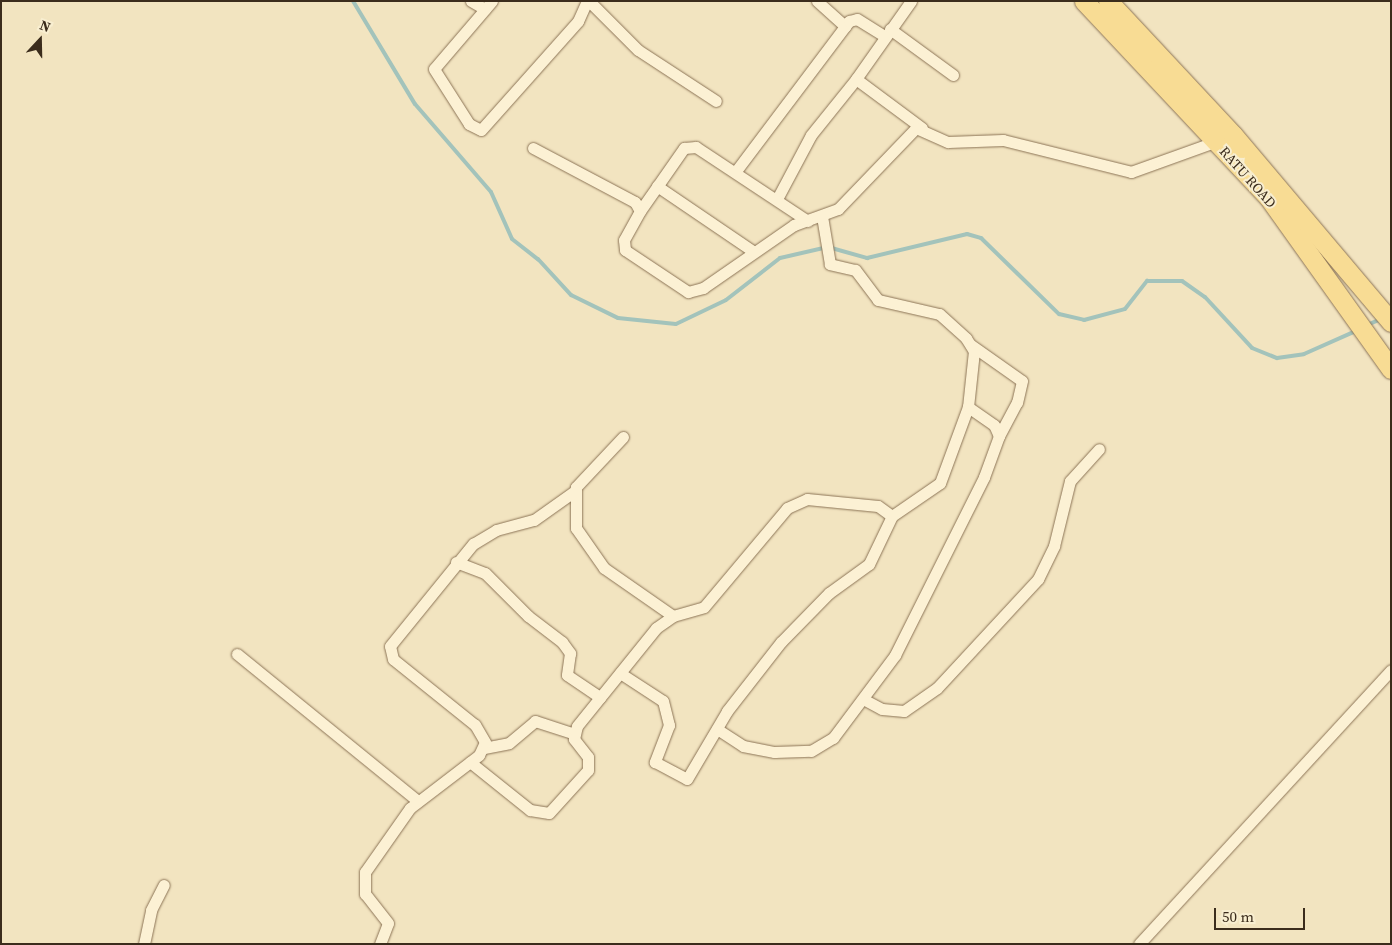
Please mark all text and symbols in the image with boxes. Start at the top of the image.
north arrow [15,15,65,65]
text: N [37,15,54,37]
street label: RATU ROAD [1216,143,1280,211]
scale bar [1217,898,1308,930]
text: 50 m [1222,906,1254,927]

